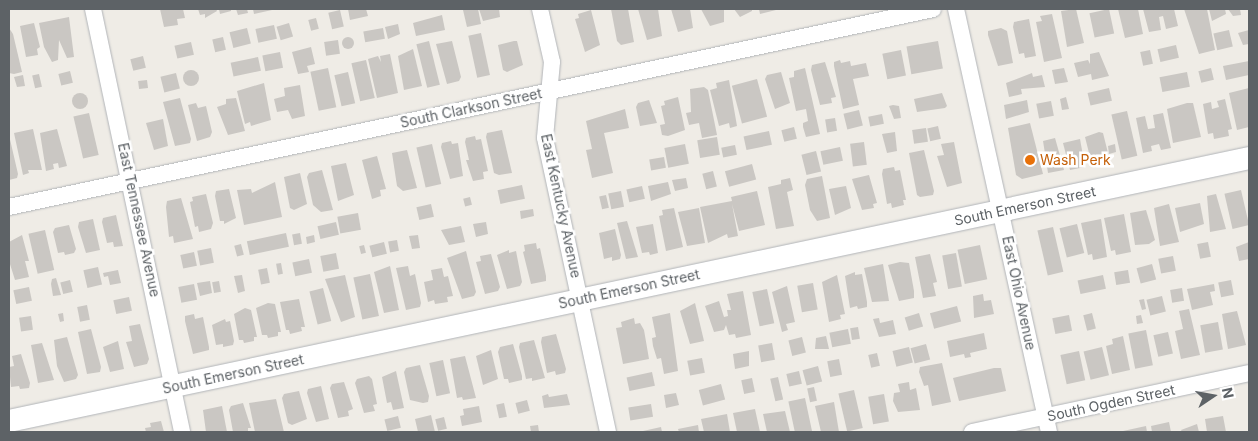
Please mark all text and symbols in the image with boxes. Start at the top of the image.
street label: South Clarkson Street [399,85,543,131]
street label: East Kentucky Avenue [538,132,584,280]
street label: East Tennessee Avenue [114,141,164,299]
place label: Wash Perk [1040,152,1111,168]
marker: Wash Perk [1024,154,1036,166]
street label: South Emerson Street [953,183,1097,229]
street label: East Ohio Avenue [999,234,1039,352]
street label: South Emerson Street [557,266,701,312]
street label: South Emerson Street [161,351,305,397]
north arrow [1188,371,1238,421]
street label: South Ogden Street [1046,381,1176,425]
text: N [1219,386,1238,400]

